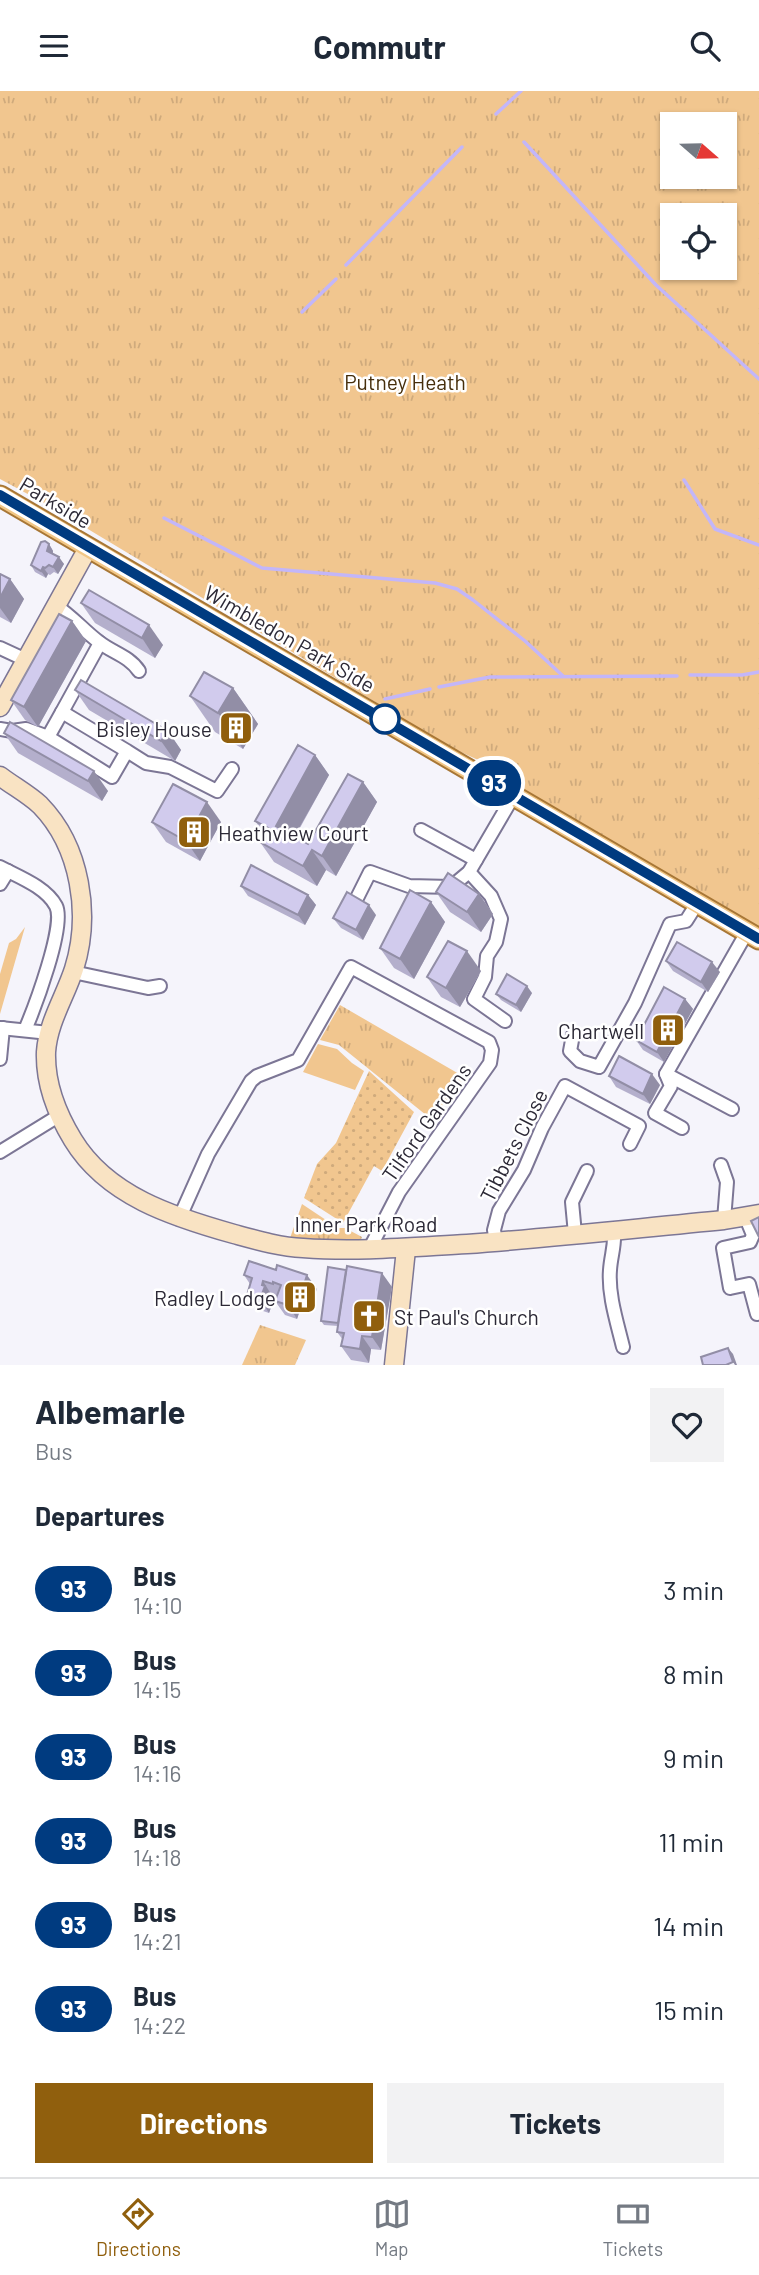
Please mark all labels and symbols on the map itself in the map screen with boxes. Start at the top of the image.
north arrow [660,112,737,189]
park label: Putney Heath [344,369,466,394]
street label: Parkside [16,471,96,533]
street label: Wimbledon Park Side [200,579,380,697]
unlabelled marker [370,704,400,734]
building icon: Bisley House [217,709,255,747]
place label: Bisley House [96,716,212,741]
line badge: 93 [462,760,526,806]
building icon: Heathview Court [175,813,213,851]
place label: Heathview Court [218,820,369,845]
building icon: Chartwell [649,1011,687,1049]
place label: Chartwell [558,1018,644,1043]
street label: Tilford Gardens [376,1058,476,1186]
street label: Tibbets Close [474,1084,552,1206]
street label: Inner Park Road [295,1211,437,1236]
building icon: Radley Lodge [281,1278,319,1316]
place label: Radley Lodge [154,1285,276,1310]
church icon: St Paul's Church [350,1297,388,1335]
place label: St Paul's Church [394,1304,539,1329]

